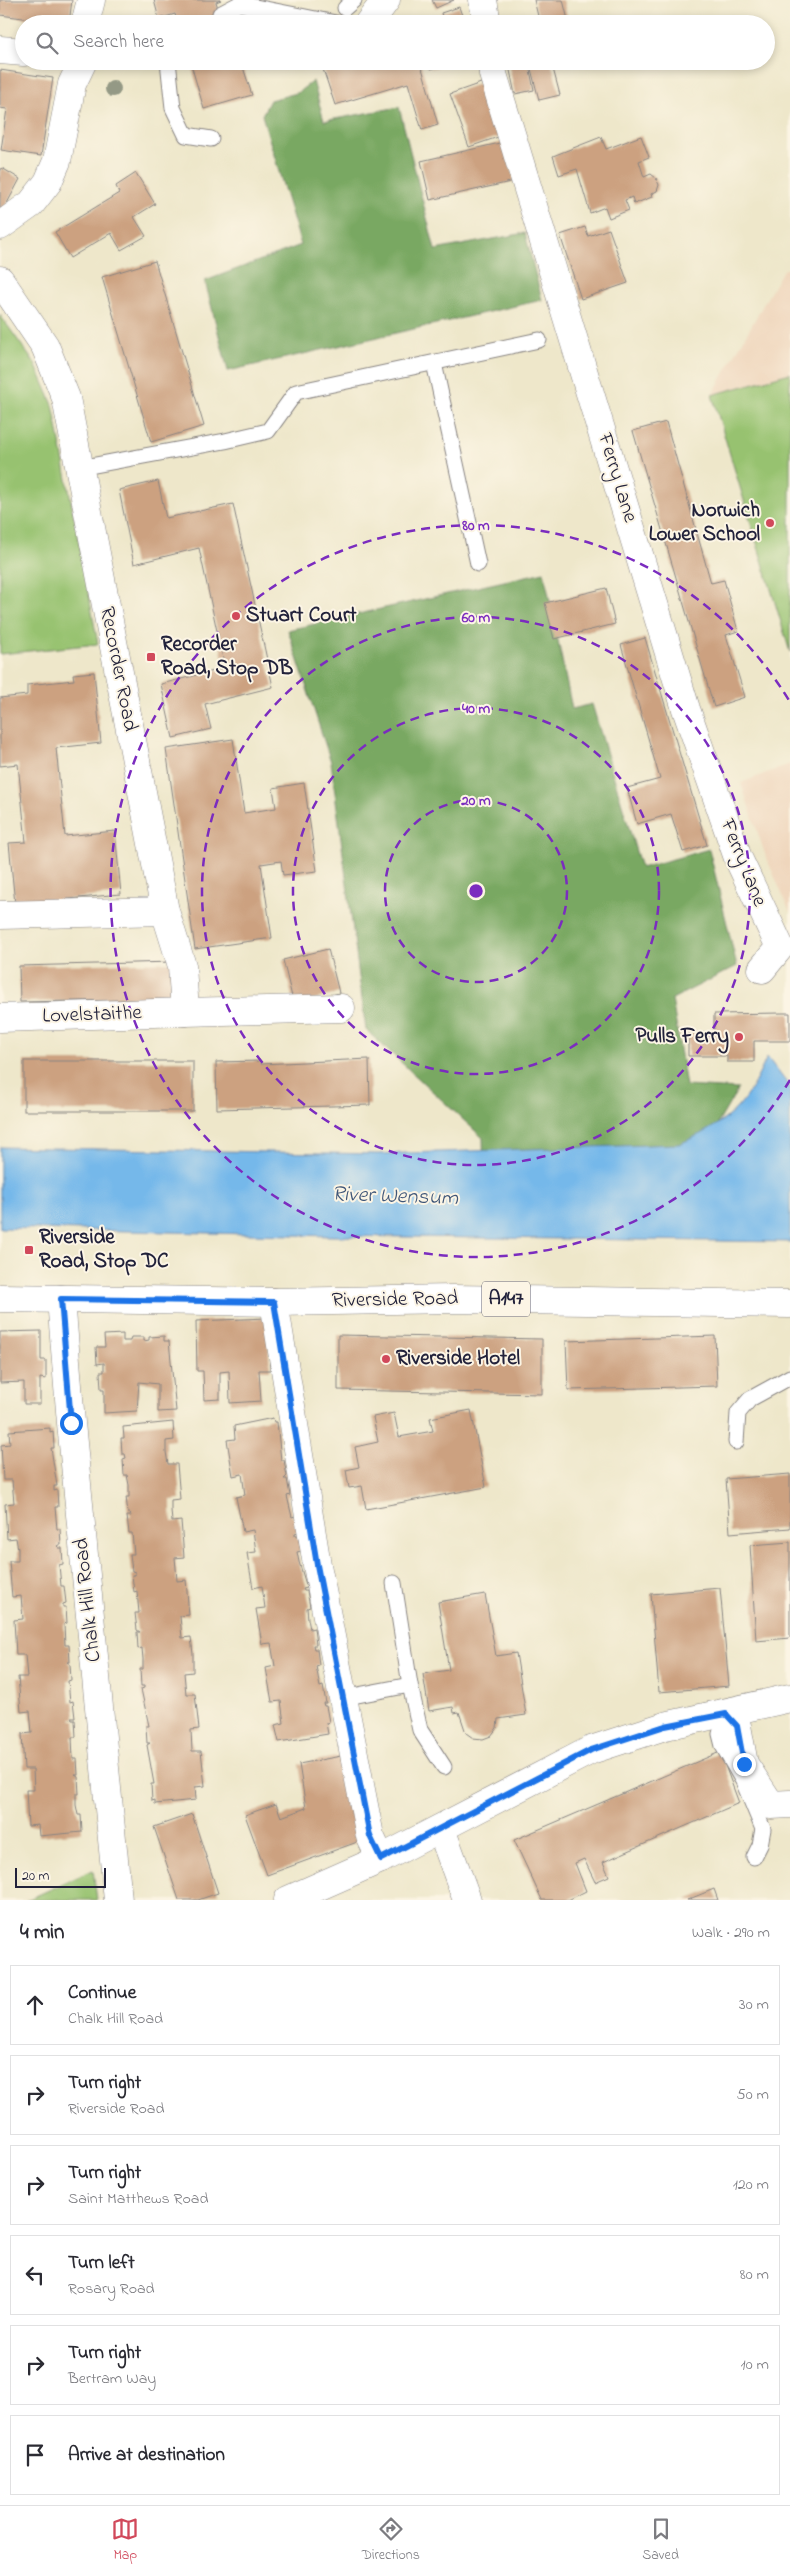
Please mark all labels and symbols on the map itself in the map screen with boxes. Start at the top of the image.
street label: Ferry Lane [587,429,645,527]
place label: Norwich Lower School [649,496,760,550]
text: 80 m [461,515,490,537]
marker: Norwich Lower School [764,517,776,529]
place label: Stuart Court [246,601,358,631]
street label: Recorder Road [91,604,145,734]
text: 60 m [461,607,491,629]
marker: Stuart Court [230,610,242,622]
place label: Recorder Road, Stop DB [161,630,293,684]
marker: Recorder Road, Stop DB [145,651,157,663]
text: 40 m [461,698,490,720]
text: 20 m [460,790,491,812]
street label: Ferry Lane [710,814,774,912]
centre of rings [467,882,485,900]
street label: Lovelstaithe [42,998,143,1032]
place label: Pulls Ferry [635,1022,729,1054]
marker: Pulls Ferry [733,1031,745,1043]
water label: River Wensum [331,1179,459,1215]
place label: Riverside Road, Stop DC [39,1223,169,1277]
marker: Riverside Road, Stop DC [23,1244,35,1256]
road number: A147 [482,1282,530,1316]
street label: Riverside Road [331,1284,459,1316]
place label: Riverside Hotel [396,1344,521,1374]
marker: Riverside Hotel [380,1353,392,1365]
route start [60,1412,83,1435]
street label: Chalk Hill Road [67,1536,109,1664]
route end [733,1753,756,1776]
scale bar [15,1865,106,1888]

